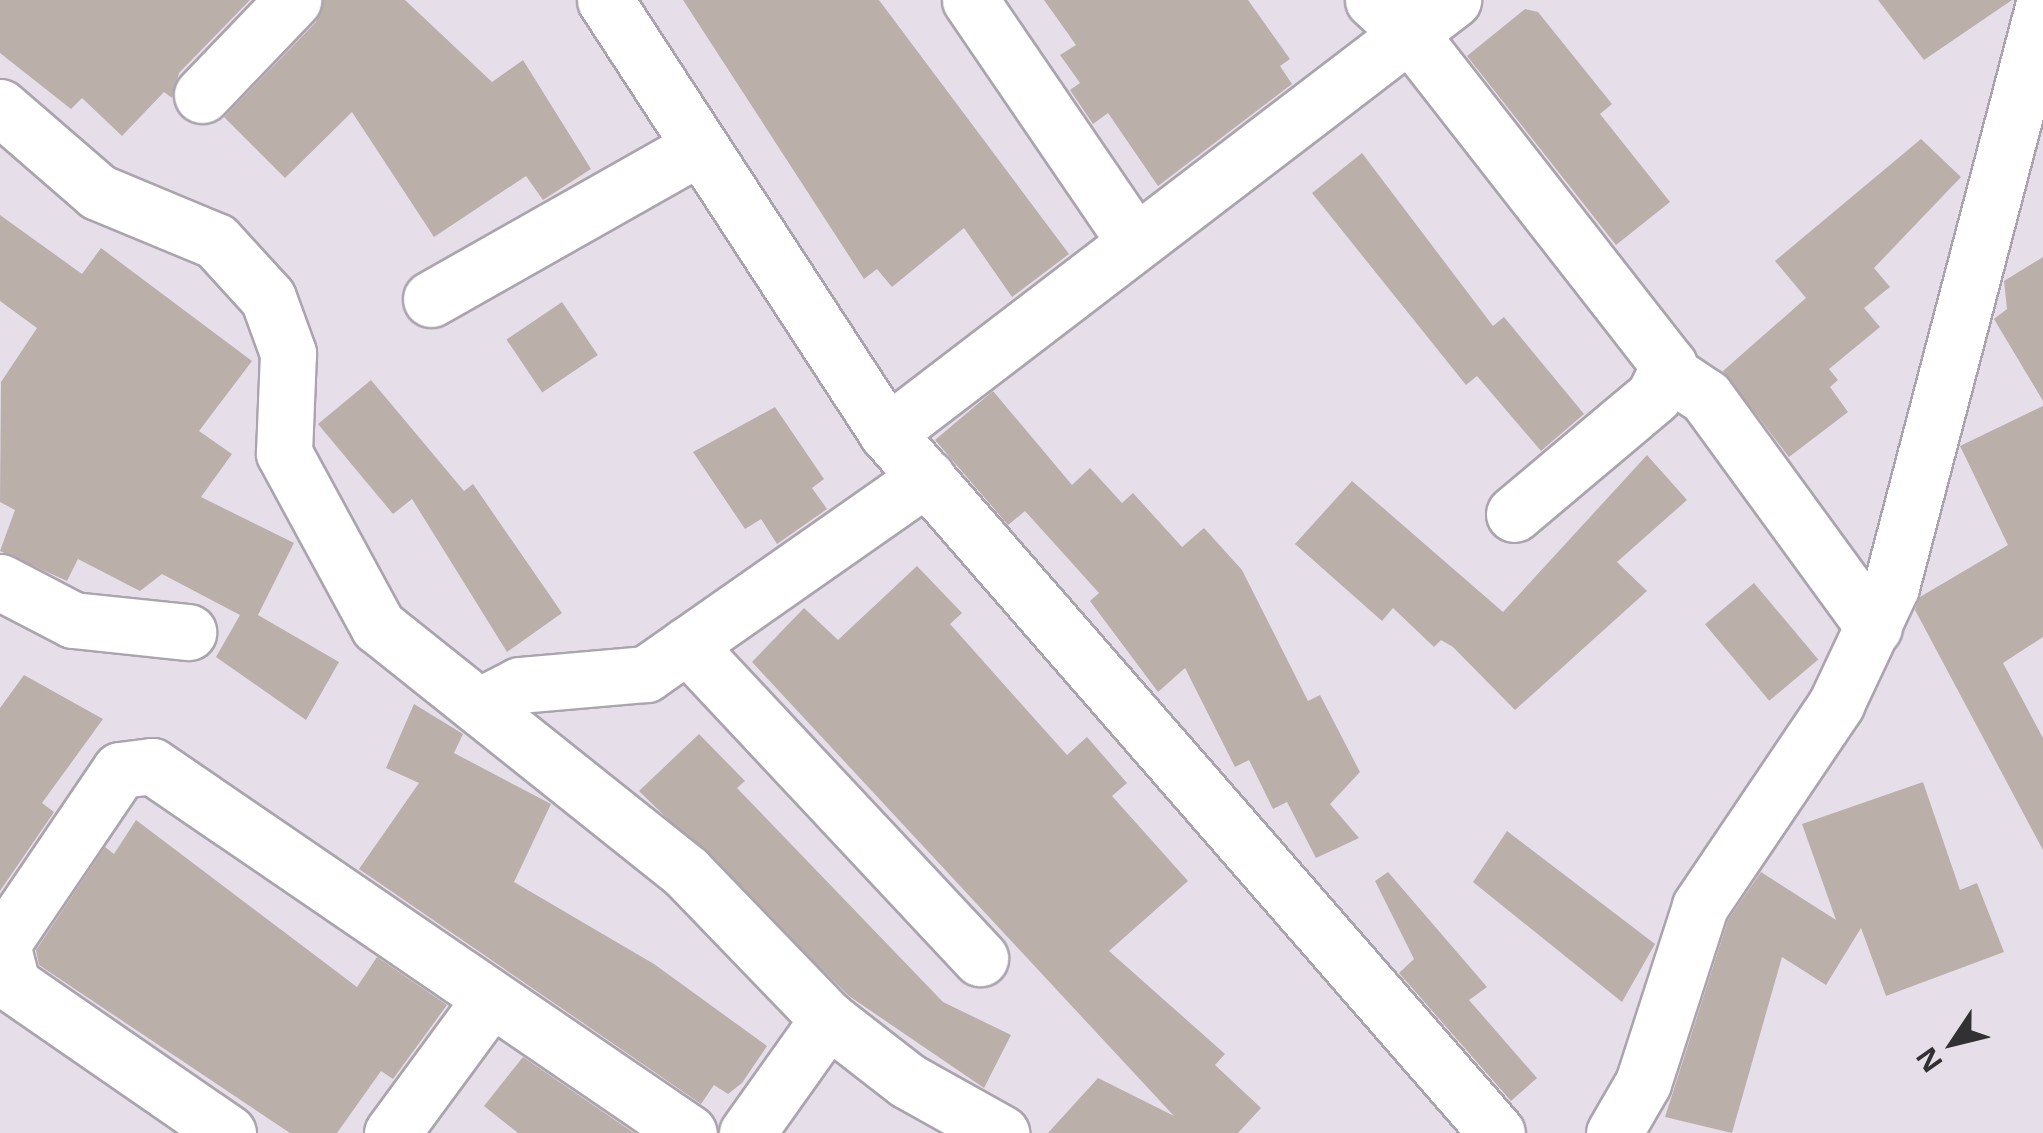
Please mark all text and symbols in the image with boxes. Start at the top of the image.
north arrow [1903,993,2003,1093]
text: N [1906,1040,1951,1080]

